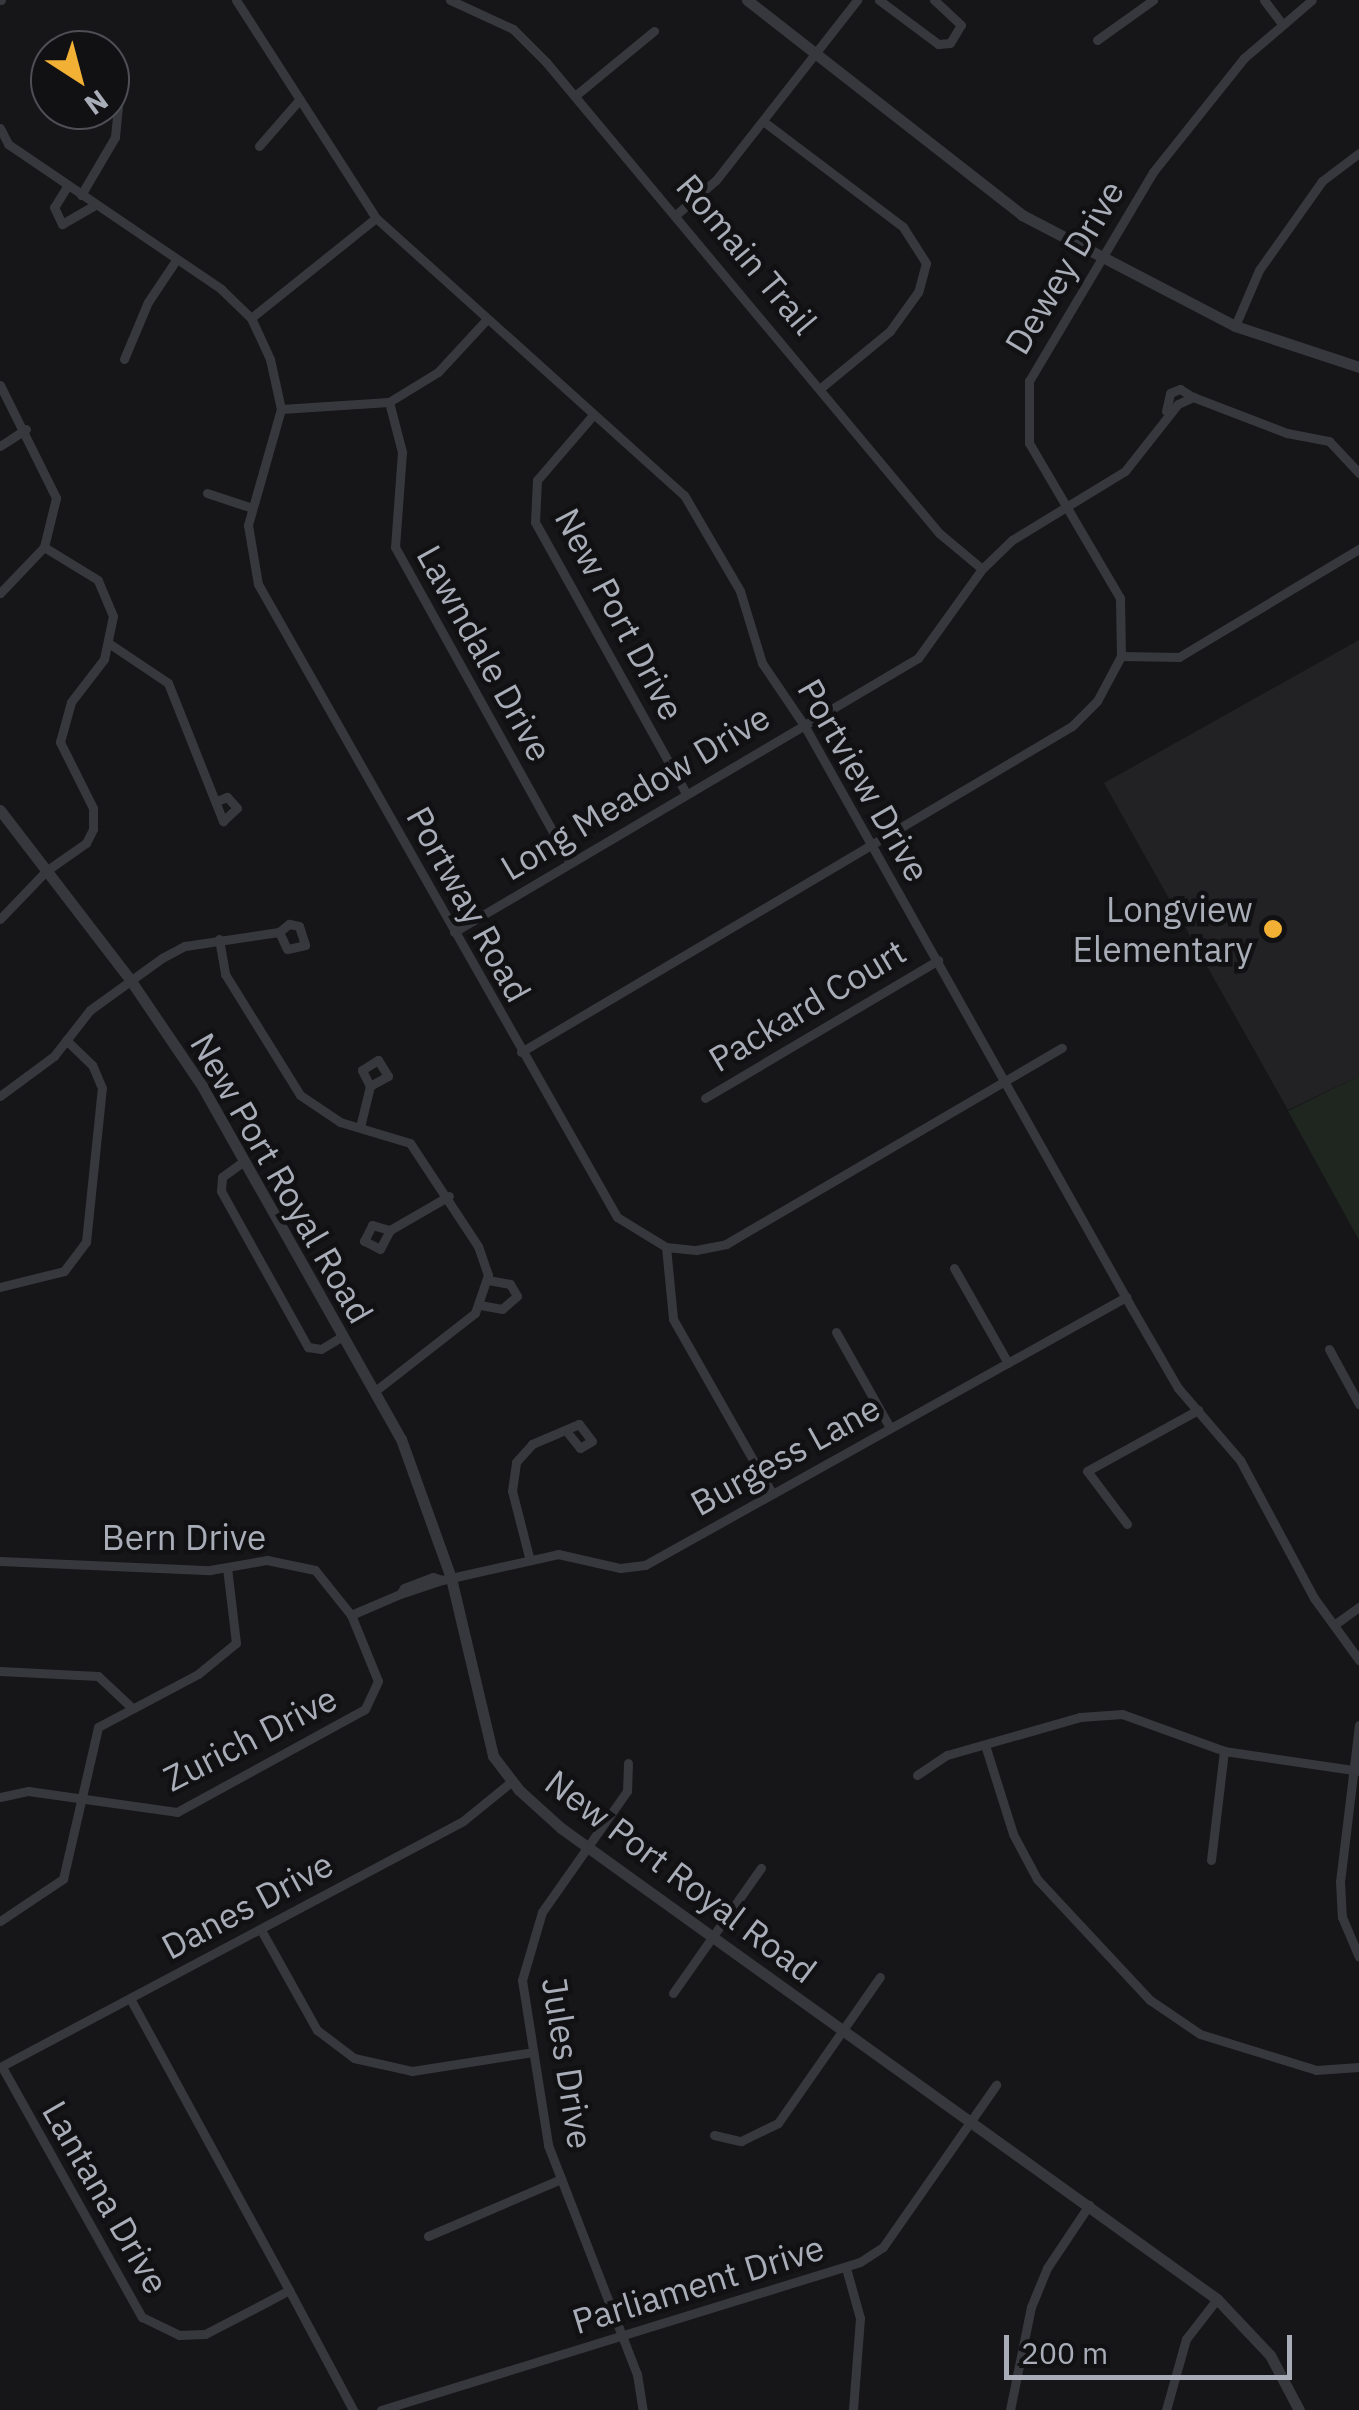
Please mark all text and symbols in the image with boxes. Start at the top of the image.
north arrow [30,30,130,130]
text: N [78,82,116,124]
street label: Romain Trail [668,166,826,342]
street label: Dewey Drive [996,173,1132,361]
street label: New Port Drive [547,501,693,727]
street label: Lawndale Drive [408,538,562,768]
street label: Portview Drive [789,671,939,889]
street label: Long Meadow Drive [493,695,777,889]
street label: Portway Road [398,799,540,1009]
place label: Longview Elementary [1073,888,1253,970]
marker: Longview Elementary [1262,918,1284,940]
street label: Packard Court [701,930,913,1080]
street label: New Port Royal Road [182,1026,382,1330]
street label: Burgess Lane [683,1386,887,1524]
street label: Bern Drive [102,1516,266,1558]
street label: Zurich Drive [156,1676,344,1800]
street label: New Port Royal Road [537,1761,825,1991]
street label: Danes Drive [154,1842,340,1968]
street label: Jules Drive [534,1974,602,2152]
street label: Lantana Drive [34,2093,178,2301]
street label: Parliament Drive [567,2226,829,2342]
scale bar [1009,2315,1296,2377]
text: 200 m [1021,2333,1108,2372]

